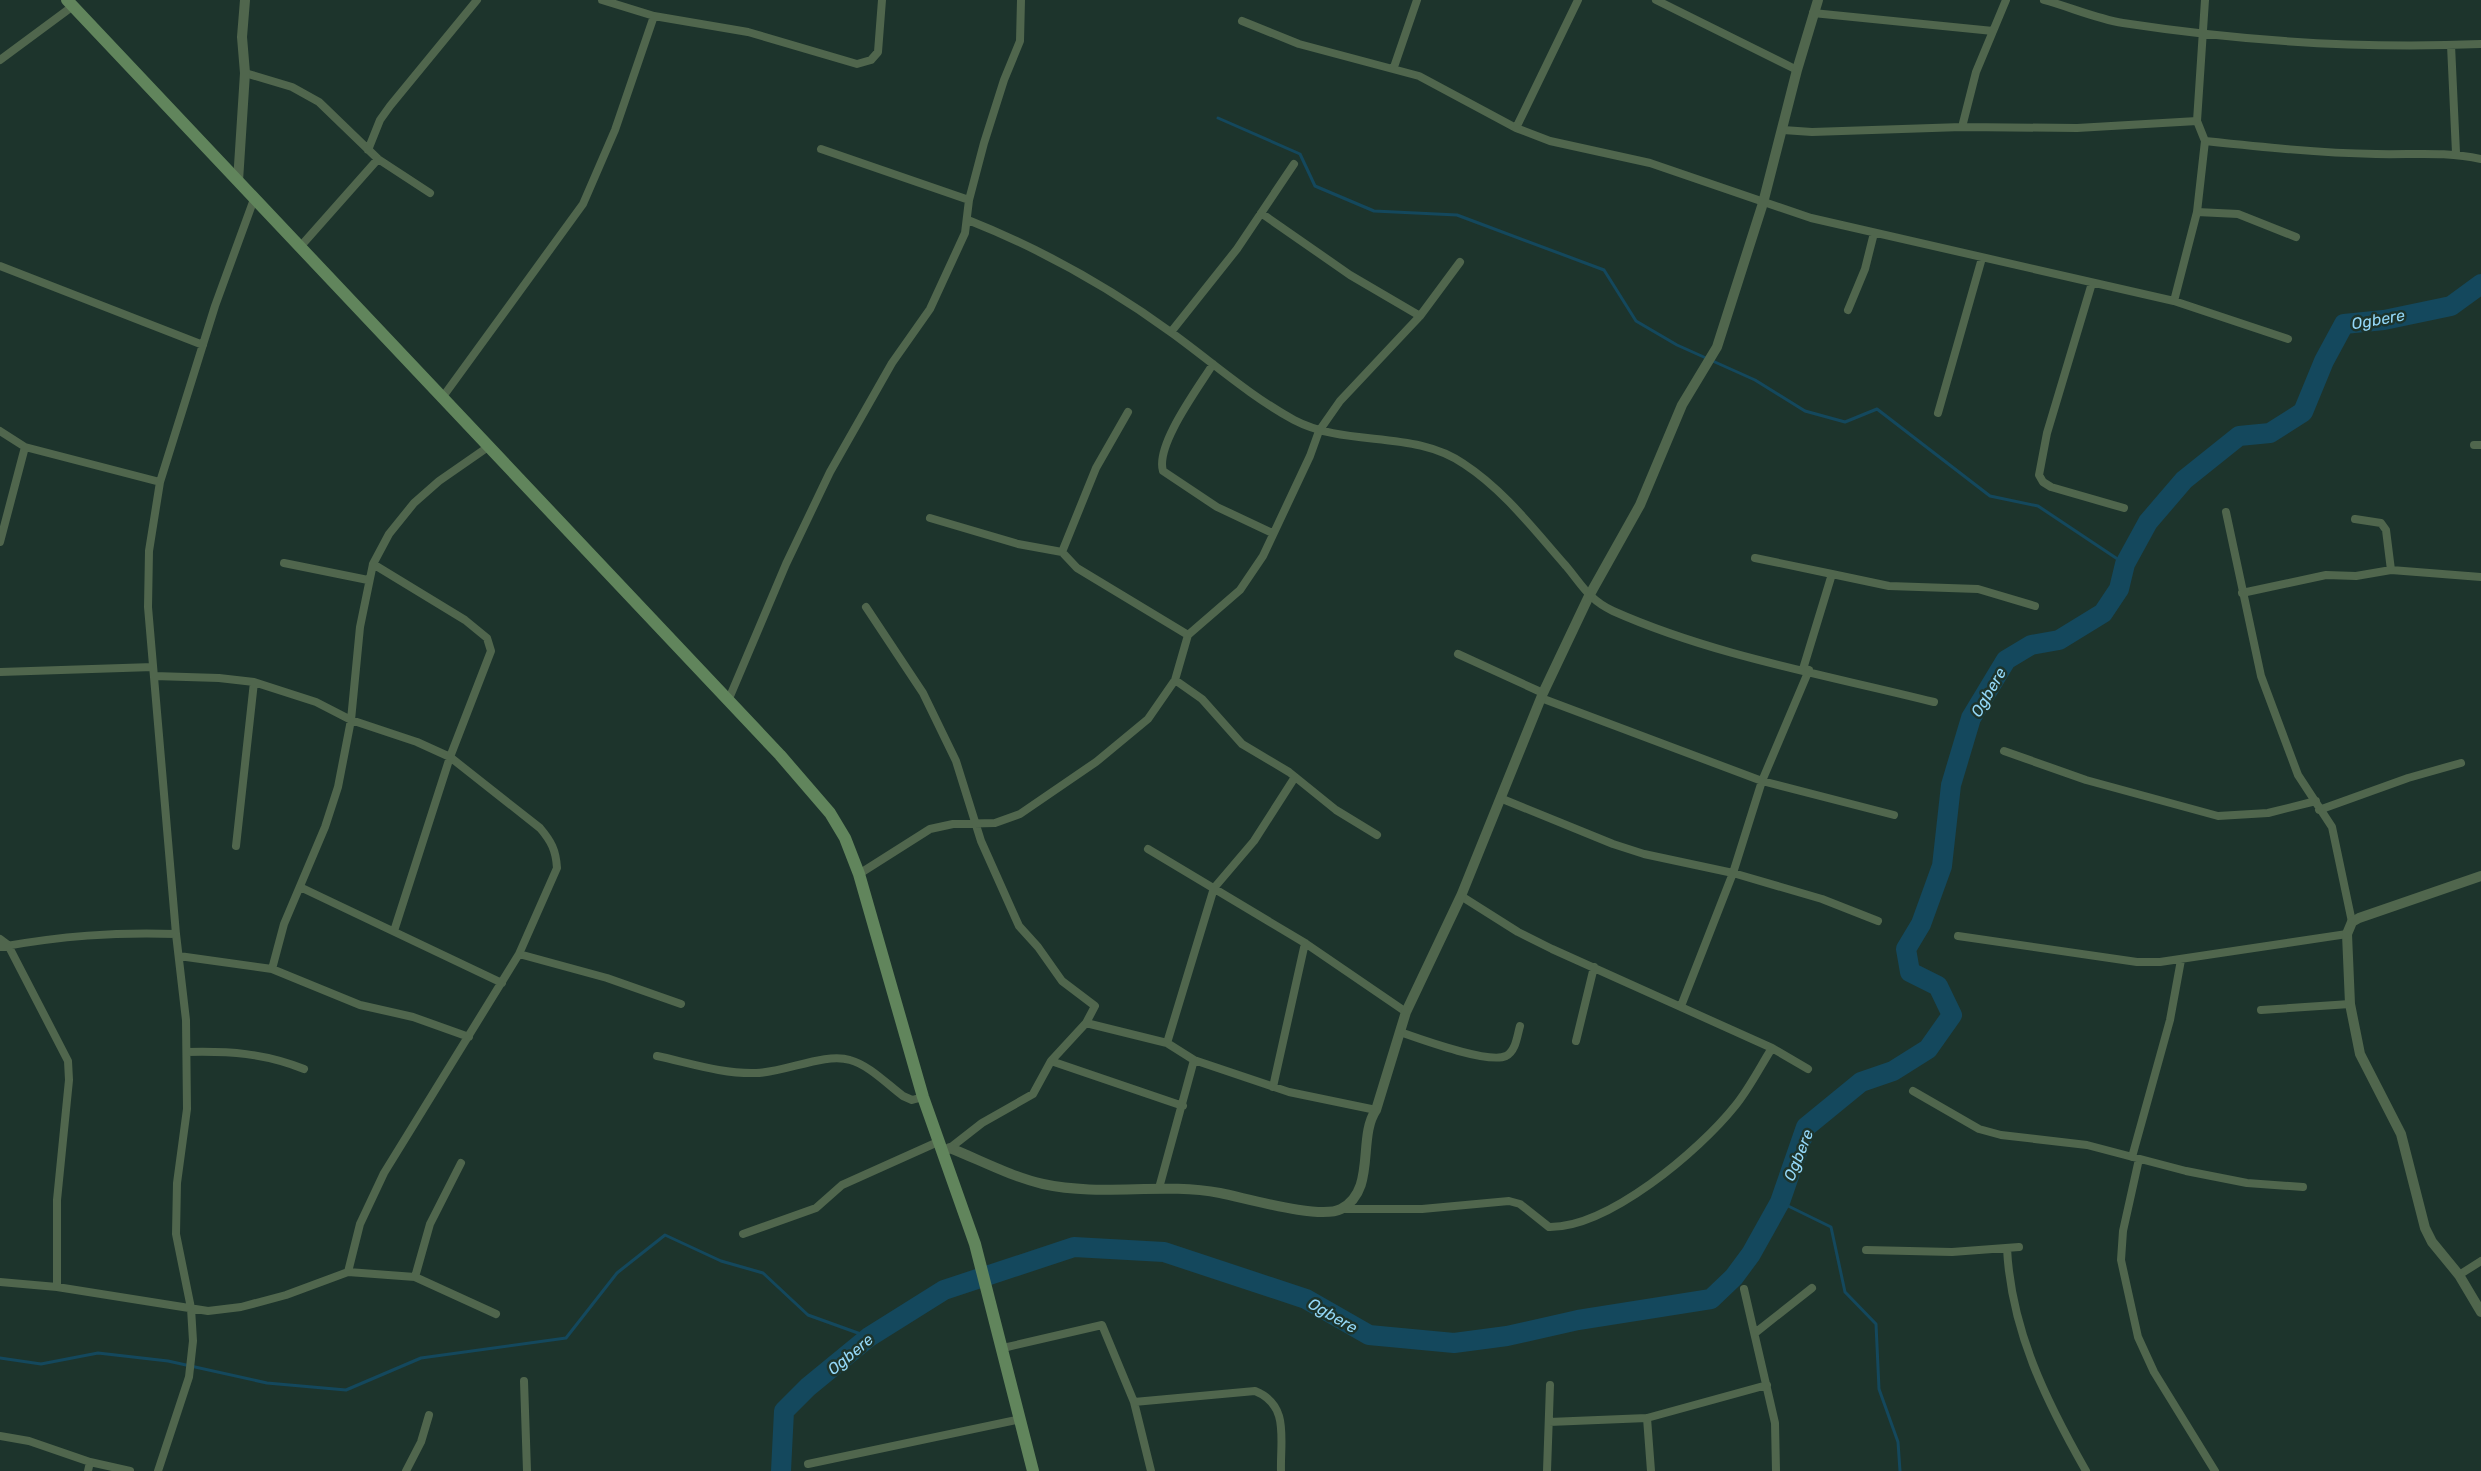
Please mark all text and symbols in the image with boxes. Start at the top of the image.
water label: Ogbere [2350,305,2406,334]
water label: Ogbere [1967,664,2010,720]
water label: Ogbere [1780,1127,1817,1184]
water label: Ogbere [1305,1294,1361,1337]
water label: Ogbere [824,1330,877,1379]

